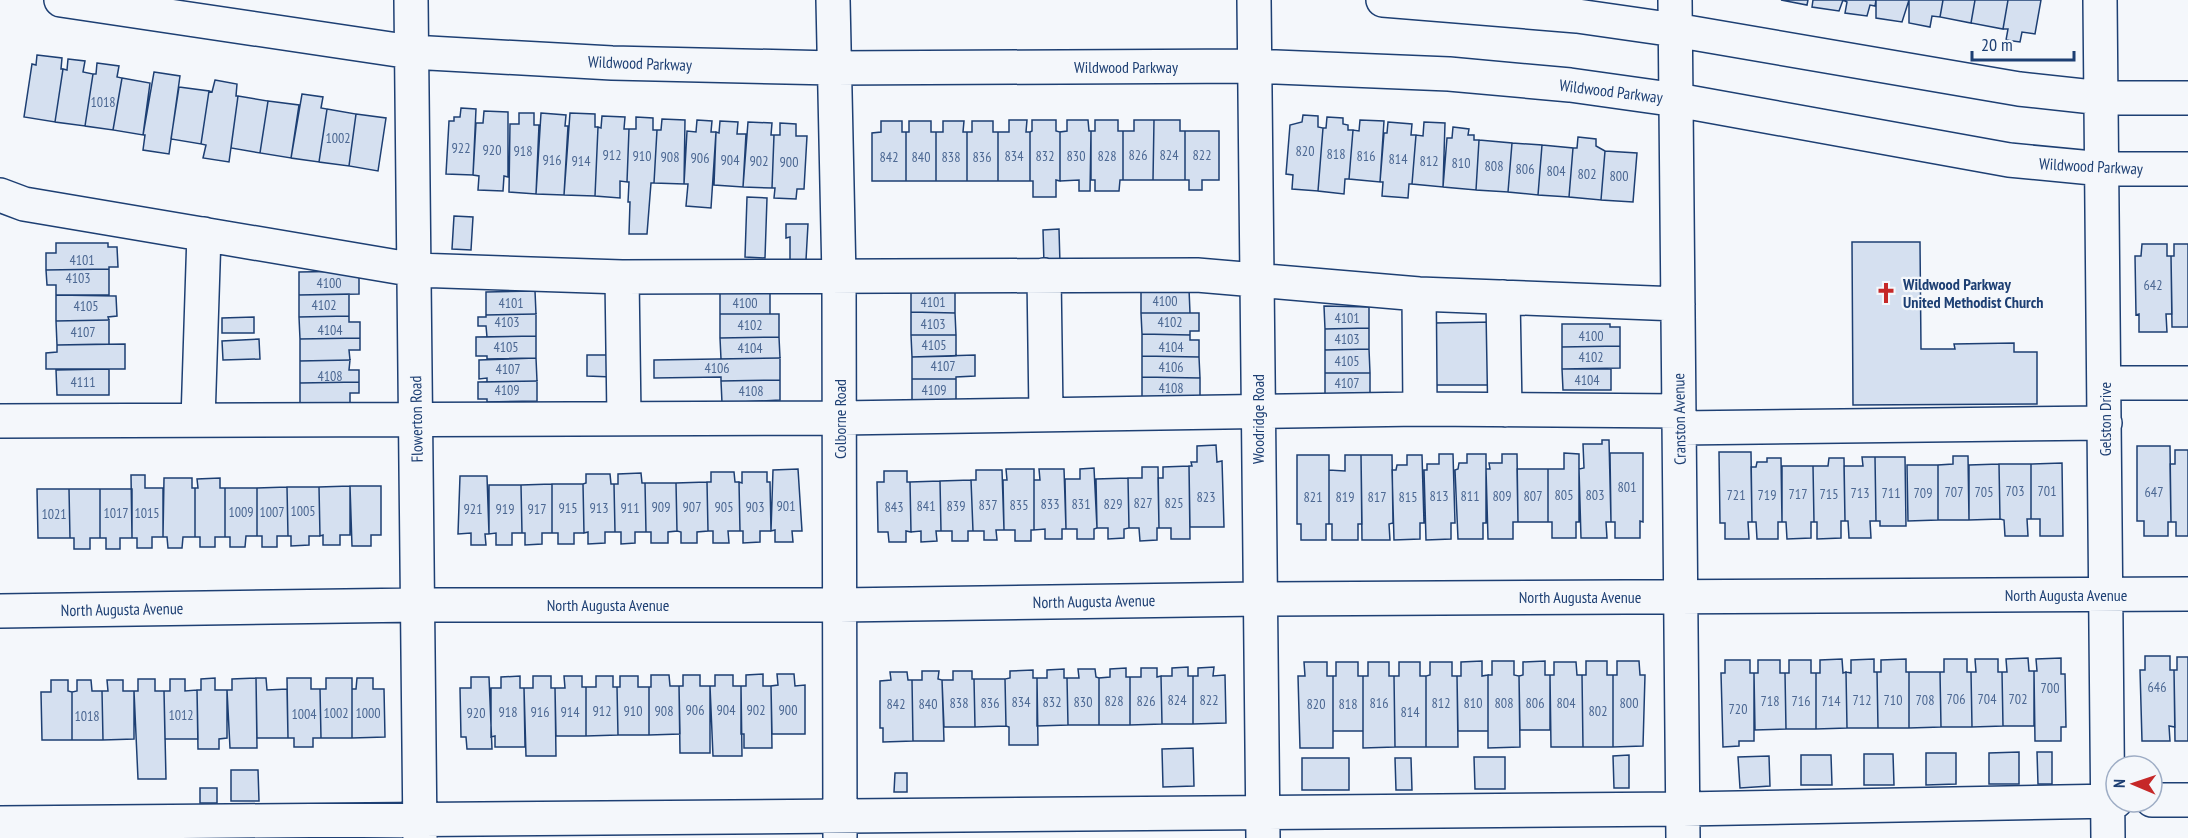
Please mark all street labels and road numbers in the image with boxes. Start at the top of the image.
street label: Wildwood Parkway [588,51,692,75]
street label: Wildwood Parkway [1074,57,1178,77]
street label: Wildwood Parkway [1558,75,1664,107]
street label: Wildwood Parkway [2039,153,2143,179]
street label: Cranston Avenue [1668,373,1690,465]
street label: Woodridge Road [1248,374,1268,464]
street label: Flowerton Road [405,375,427,463]
street label: Colborne Road [830,379,850,459]
street label: Gelston Drive [2095,382,2115,456]
street label: North Augusta Avenue [2005,585,2127,605]
street label: North Augusta Avenue [1519,587,1641,607]
street label: North Augusta Avenue [1032,590,1156,612]
street label: North Augusta Avenue [547,595,669,615]
street label: North Augusta Avenue [60,598,184,620]

